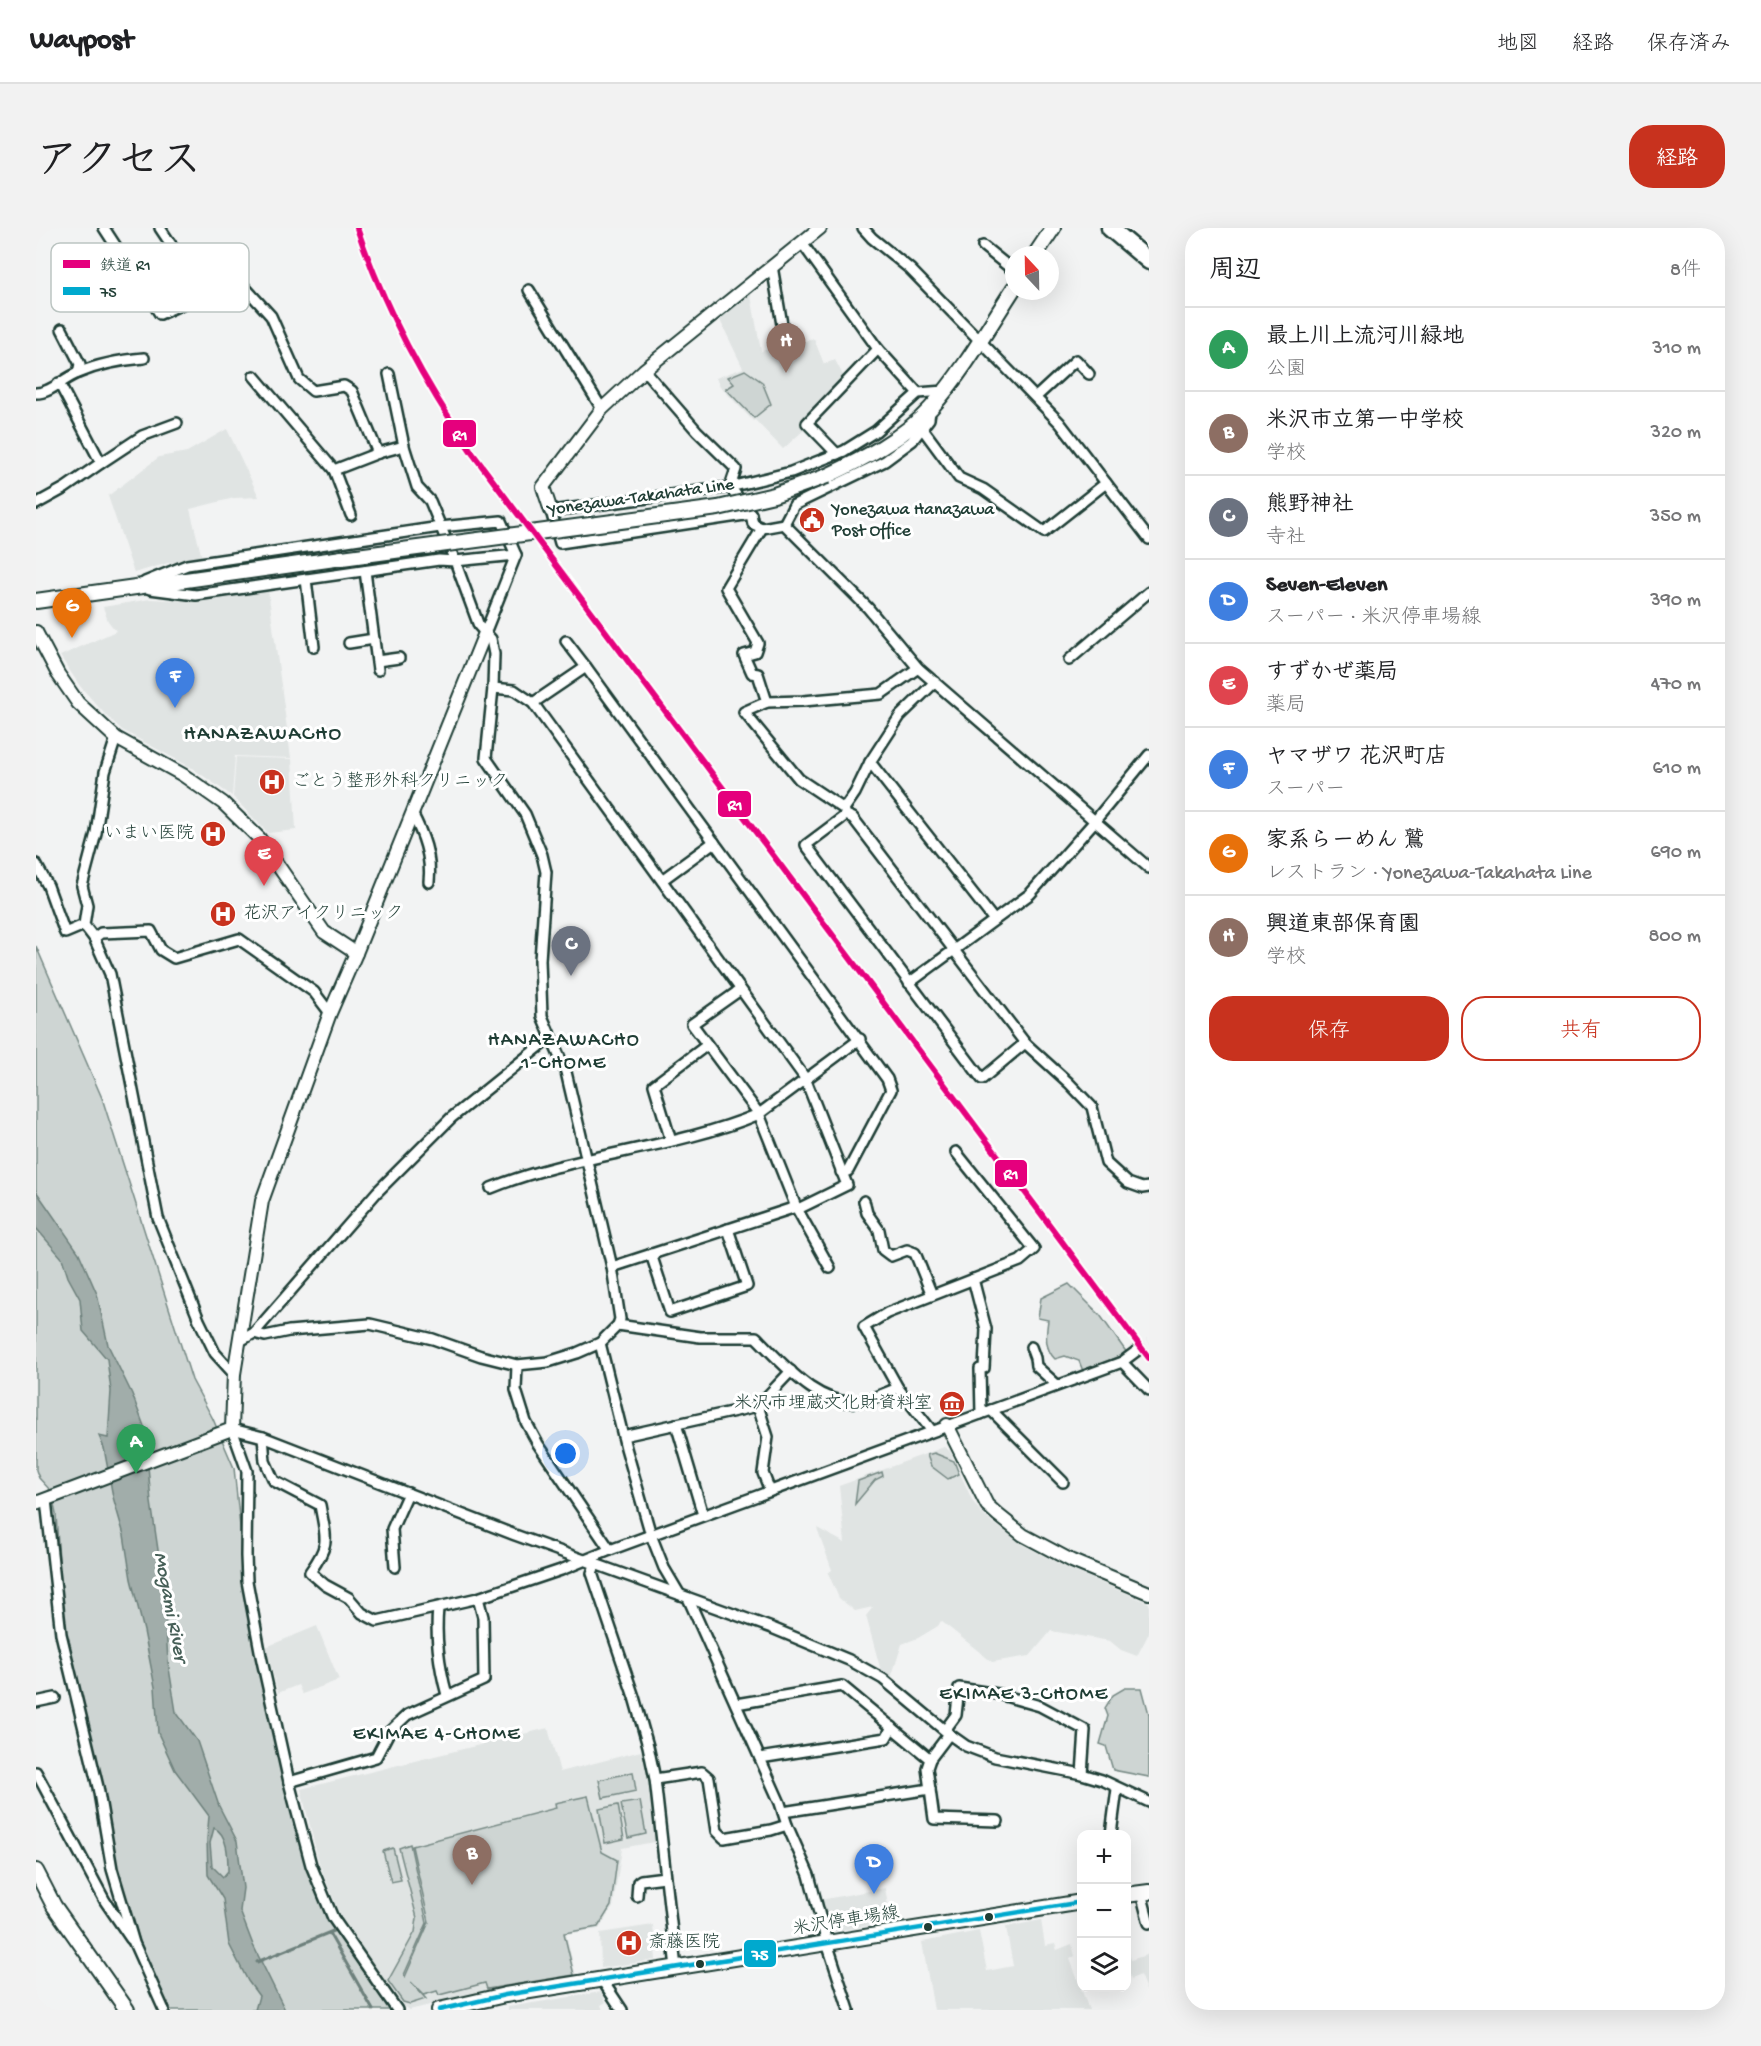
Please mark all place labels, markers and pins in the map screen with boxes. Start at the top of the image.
pin: H [766,324,806,373]
place label: Yonezawa Hanazawa Post Office [830,500,995,542]
public building icon: Yonezawa Hanazawa Post Office [797,505,827,535]
pin: G [52,588,92,638]
pin: F [156,658,194,708]
hospital icon: ごとう整形外科クリニック [257,767,287,797]
place label: ごとう整形外科クリニック [292,771,508,793]
hospital icon: いまい医院 [198,819,228,849]
place label: いまい医院 [104,823,194,845]
pin: E [244,836,284,886]
hospital icon: 花沢アイクリニック [208,899,238,929]
place label: 花沢アイクリニック [243,903,403,925]
pin: C [552,926,590,976]
museum icon: 米沢市埋蔵文化財資料室 [937,1389,967,1419]
place label: 米沢市埋蔵文化財資料室 [734,1393,932,1415]
pin: A [116,1424,156,1474]
pin: B [452,1836,492,1885]
pin: D [854,1844,894,1894]
unlabelled marker [983,1911,995,1923]
unlabelled marker [922,1921,934,1933]
hospital icon: 斎藤医院 [614,1928,644,1958]
place label: 斎藤医院 [648,1932,720,1954]
unlabelled marker [694,1958,706,1970]

